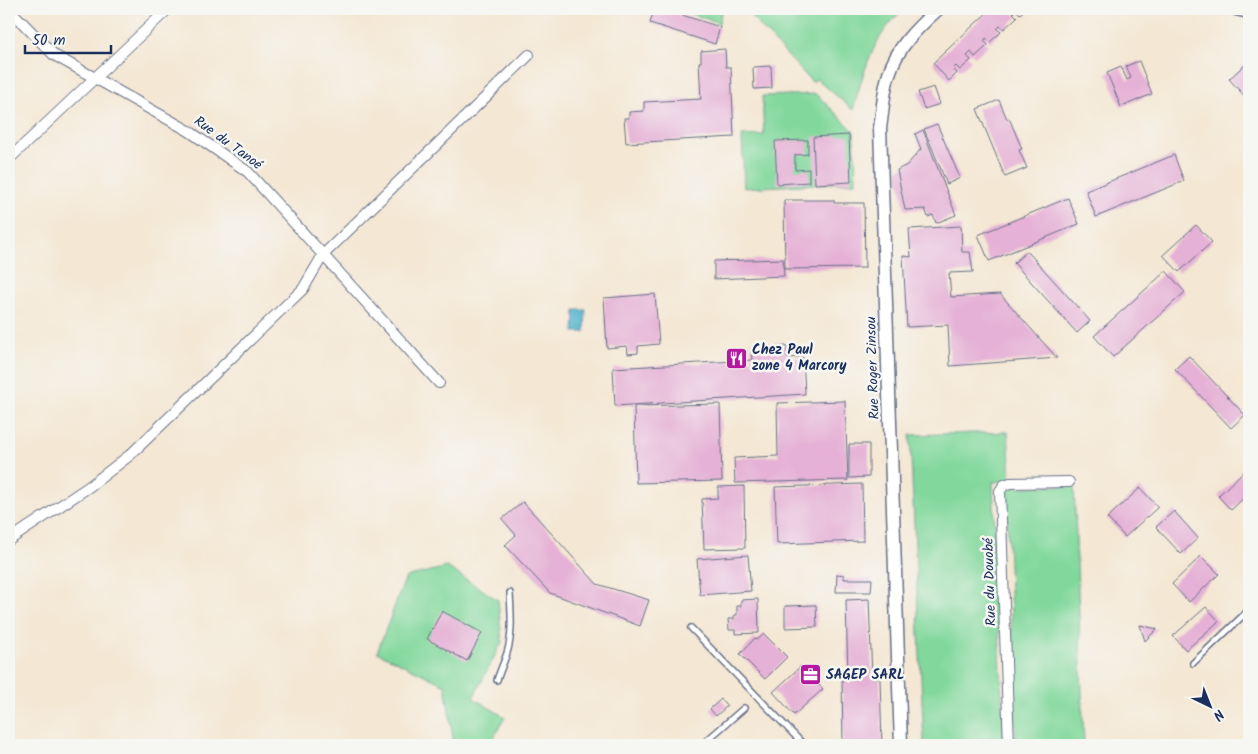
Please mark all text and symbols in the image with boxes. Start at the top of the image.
scale bar [25,22,111,54]
text: 50 m [32,29,66,53]
street label: Rue du Tanoé [189,111,268,176]
street label: Rue Roger Zinsou [860,316,886,420]
place label: Chez Paul zone 4 Marcory [752,339,847,377]
restaurant icon: Chez Paul zone 4 Marcory [724,346,748,370]
street label: Rue du Douobé [977,537,1003,626]
office icon: SAGEP SARL [798,663,822,687]
place label: SAGEP SARL [826,664,904,686]
north arrow [1186,682,1236,732]
text: N [1207,704,1229,726]

